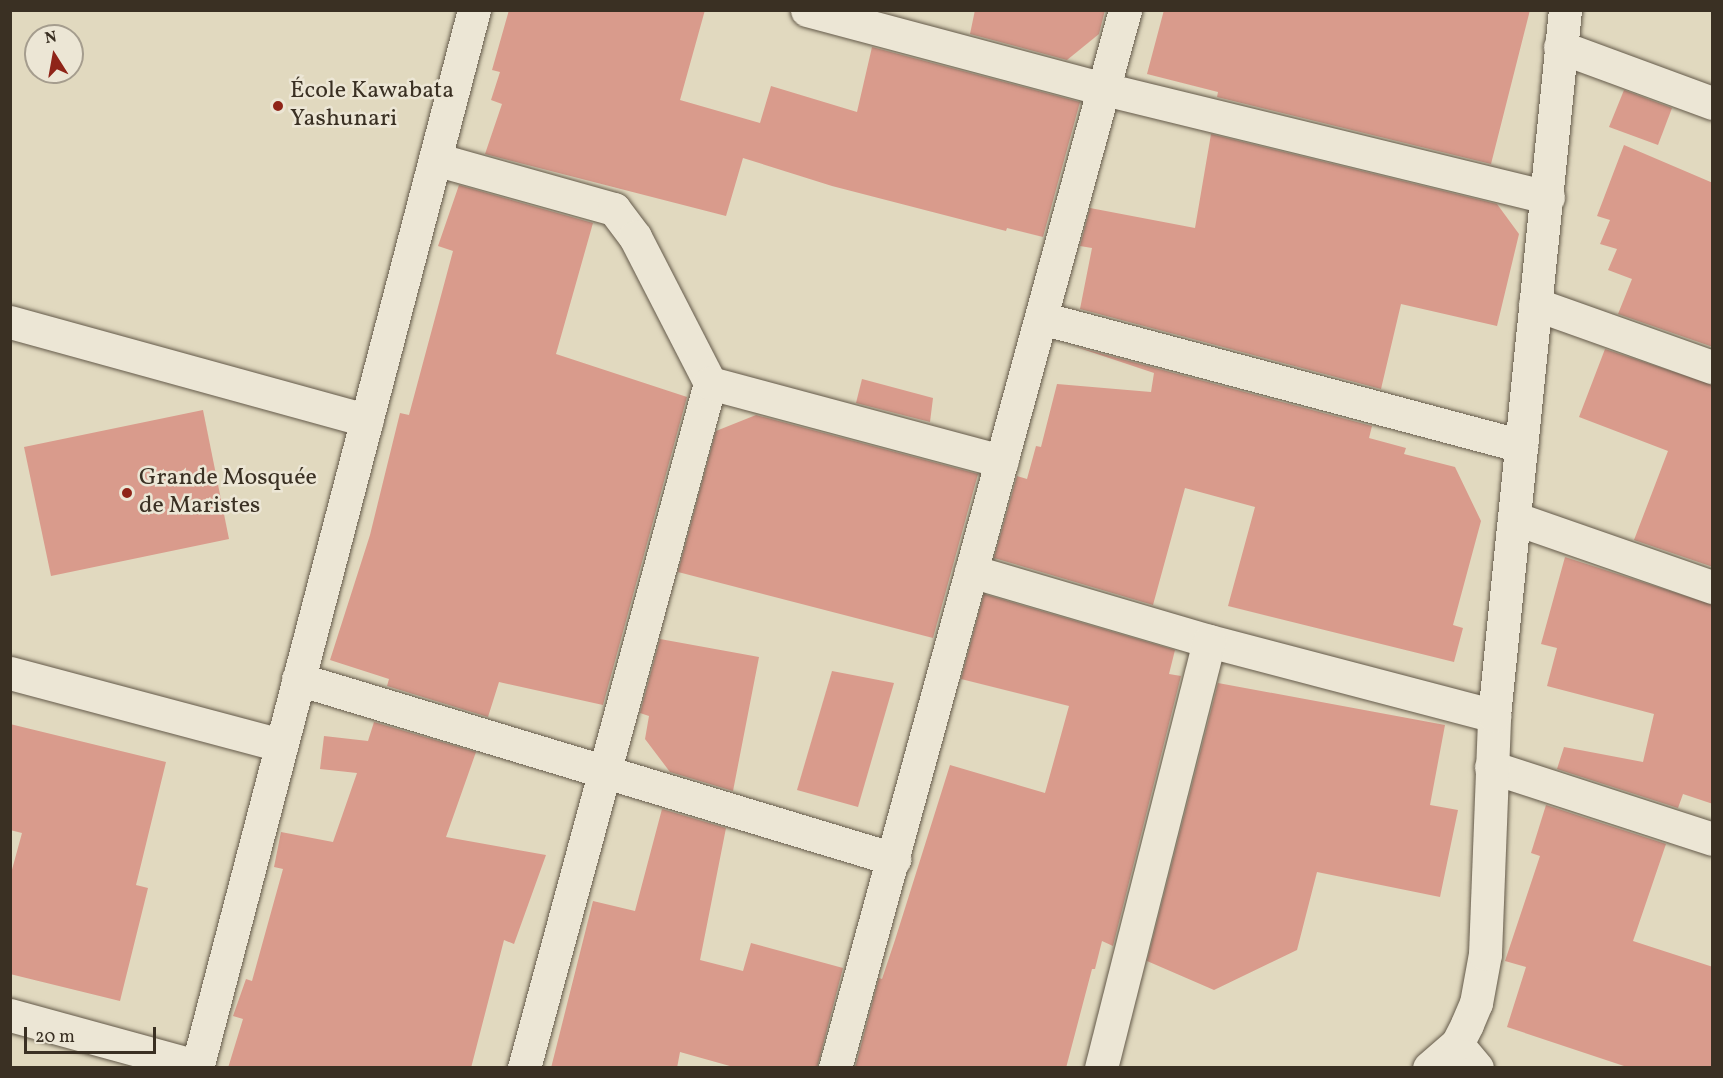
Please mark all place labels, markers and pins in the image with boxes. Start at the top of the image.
place label: École Kawabata Yashunari [290,78,454,134]
marker: École Kawabata Yashunari [271,99,285,113]
place label: Grande Mosquée de Maristes [139,465,317,521]
marker: Grande Mosquée de Maristes [120,486,134,500]

